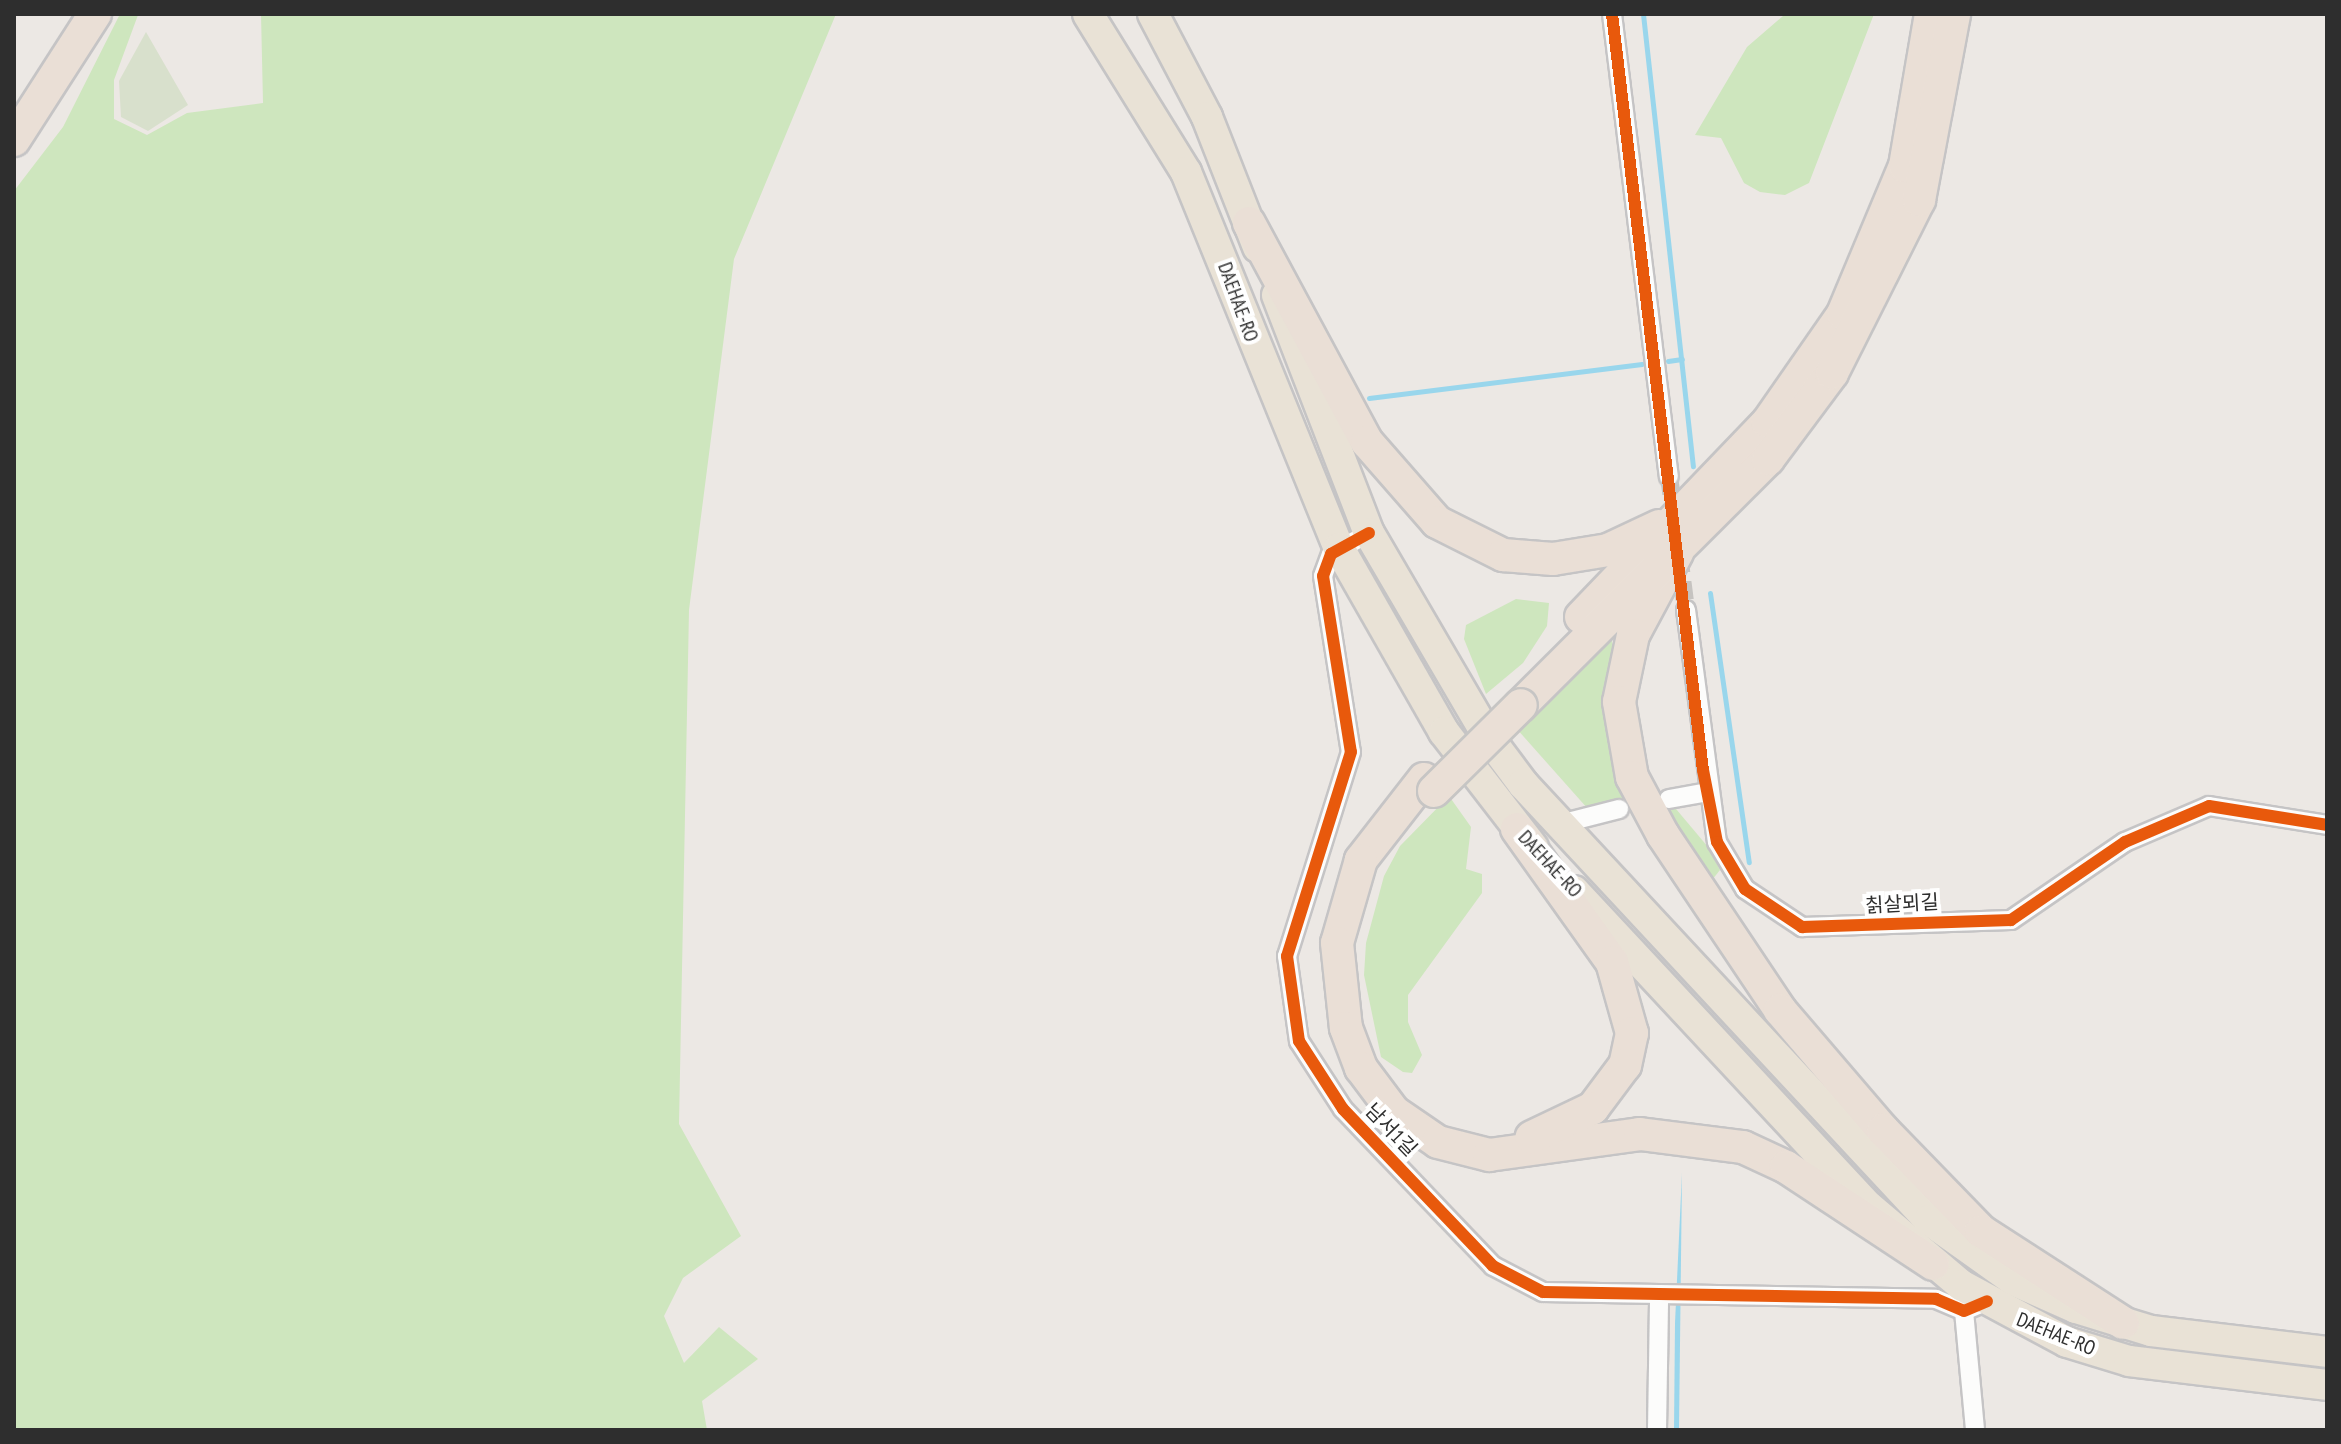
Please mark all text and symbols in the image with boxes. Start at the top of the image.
street label: DAEHAE-RO [1213,259,1263,345]
street label: DAEHAE-RO [1513,826,1587,902]
street label: 칡살뫼길 [1865,890,1939,918]
street label: 남서1길 [1360,1099,1422,1161]
street label: DAEHAE-RO [2013,1307,2099,1361]

